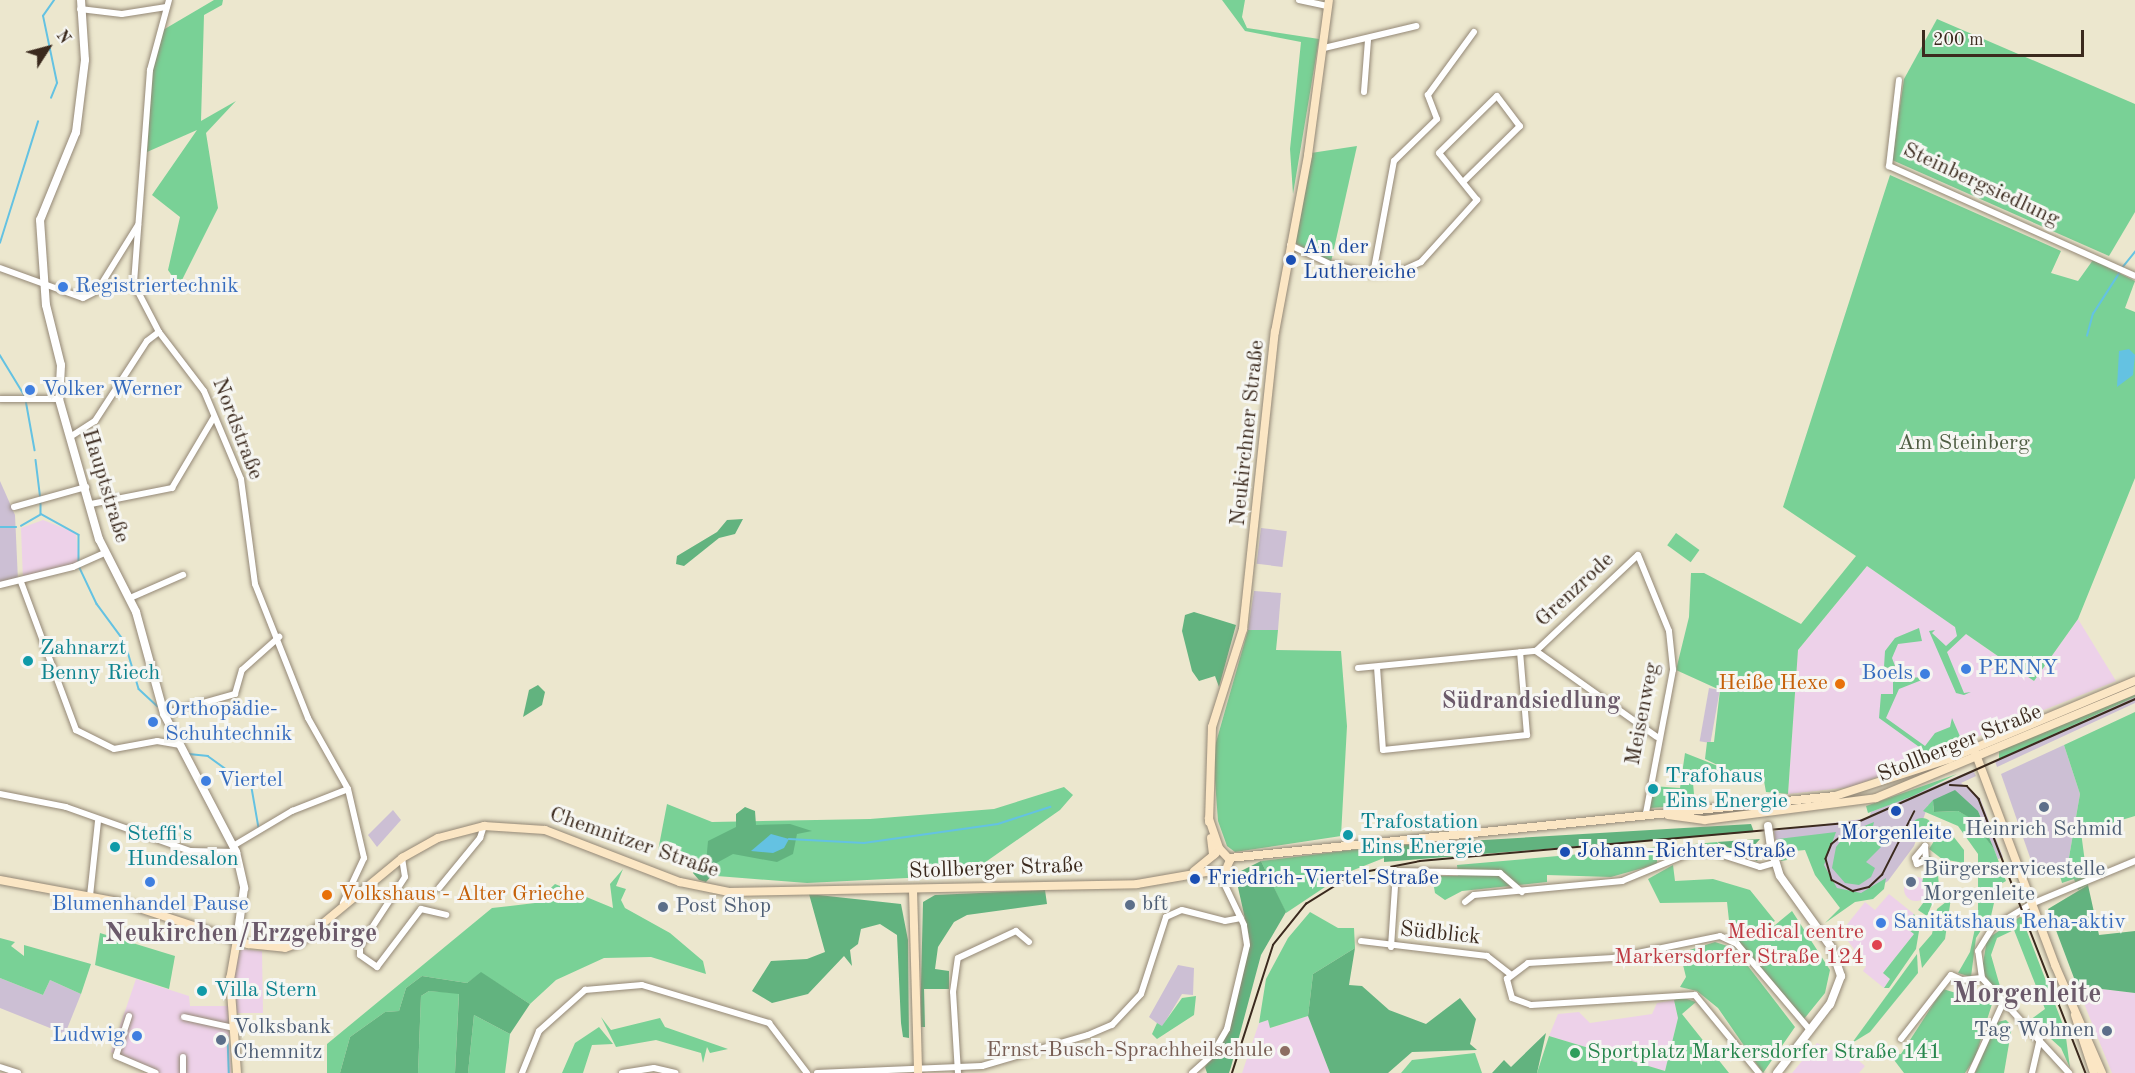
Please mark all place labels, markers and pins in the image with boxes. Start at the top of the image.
place label: An der Luthereiche [1303,234,1416,286]
marker: An der Luthereiche [1284,253,1298,267]
place label: Registriertechnik [75,274,239,300]
marker: Registriertechnik [56,280,70,294]
place label: Volker Werner [42,377,182,403]
marker: Volker Werner [23,383,37,397]
place label: Zahnarzt Benny Riech [40,635,160,686]
marker: Zahnarzt Benny Riech [21,654,35,668]
place label: PENNY [1978,656,2058,682]
place label: Boels [1861,661,1913,687]
marker: PENNY [1959,662,1973,676]
marker: Boels [1918,667,1932,681]
place label: Heiße Hexe [1718,671,1828,697]
marker: Heiße Hexe [1833,677,1847,691]
place label: Orthopädie- Schuhtechnik [165,696,293,748]
marker: Orthopädie- Schuhtechnik [146,715,160,729]
place label: Trafohaus Eins Energie [1665,763,1788,814]
place label: Viertel [218,768,283,794]
marker: Viertel [199,774,213,788]
marker: Trafohaus Eins Energie [1646,782,1660,796]
marker: Heinrich Schmid [2037,800,2051,814]
marker: Morgenleite [1889,804,1903,818]
place label: Trafostation Eins Energie [1360,809,1483,860]
place label: Heinrich Schmid [1965,817,2123,843]
place label: Steffi's Hundesalon [127,821,239,872]
place label: Morgenleite [1840,821,1952,847]
marker: Trafostation Eins Energie [1341,828,1355,842]
place label: Johann-Richter-Straße [1577,839,1796,865]
marker: Steffi's Hundesalon [108,840,122,854]
marker: Johann-Richter-Straße [1558,845,1572,859]
place label: Bürgerservicestelle Morgenleite [1923,856,2105,908]
place label: Friedrich-Viertel-Straße [1207,866,1439,892]
marker: Friedrich-Viertel-Straße [1188,872,1202,886]
marker: Blumenhandel Pause [143,875,157,889]
marker: Bürgerservicestelle Morgenleite [1904,875,1918,889]
place label: Volkshaus - Alter Grieche [339,882,585,908]
marker: Volkshaus - Alter Grieche [320,888,334,902]
place label: Blumenhandel Pause [51,892,249,918]
place label: bft [1142,892,1168,918]
place label: Post Shop [675,894,771,920]
marker: bft [1123,898,1137,912]
marker: Post Shop [656,900,670,914]
place label: Sanitätshaus Reha-aktiv [1893,910,2126,936]
marker: Sanitätshaus Reha-aktiv [1874,916,1888,930]
place label: Medical centre Markersdorfer Straße 124 [1614,919,1864,970]
marker: Medical centre Markersdorfer Straße 124 [1868,936,1886,954]
place label: Villa Stern [214,978,317,1004]
marker: Villa Stern [195,984,209,998]
place label: Volksbank Chemnitz [233,1014,331,1066]
place label: Tag Wohnen [1973,1018,2095,1044]
place label: Ludwig [52,1023,125,1049]
marker: Tag Wohnen [2100,1024,2114,1038]
marker: Ludwig [130,1029,144,1043]
marker: Volksbank Chemnitz [214,1033,228,1047]
place label: Ernst-Busch-Sprachheilschule [986,1038,1273,1064]
place label: Sportplatz Markersdorfer Straße 141 [1587,1040,1941,1066]
marker: Ernst-Busch-Sprachheilschule [1278,1044,1292,1058]
marker: Sportplatz Markersdorfer Straße 141 [1568,1046,1582,1060]

